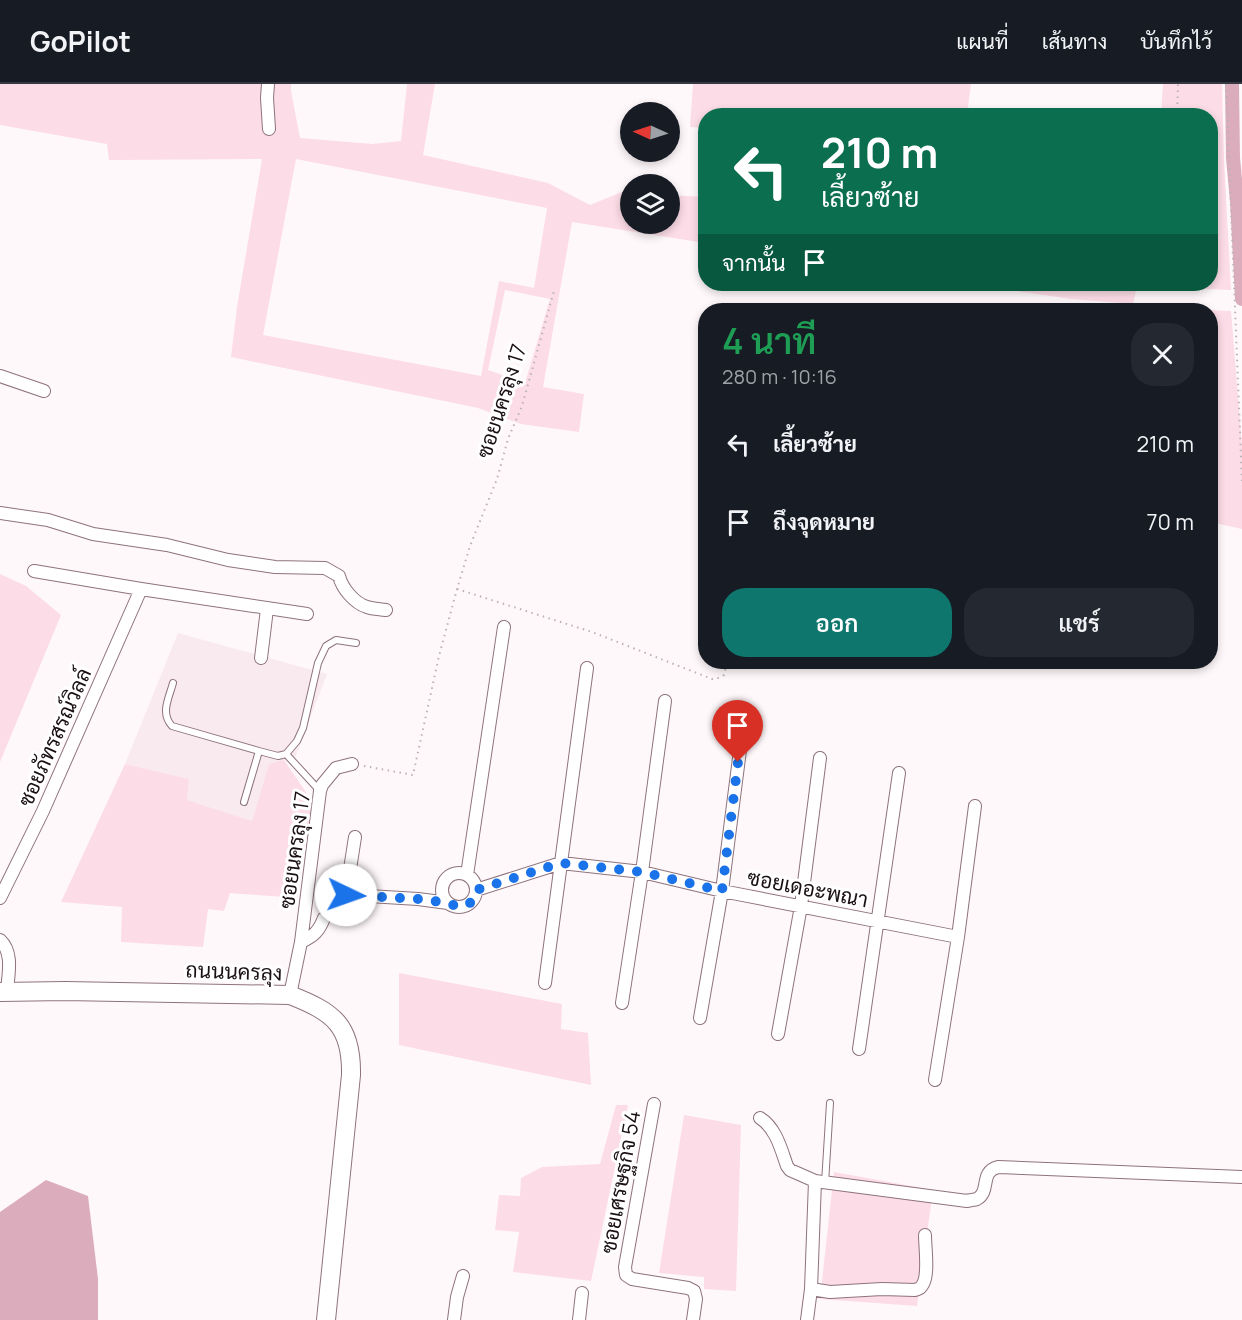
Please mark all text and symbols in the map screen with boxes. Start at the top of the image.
text: GoPilot [30,22,131,60]
text: แผนที่ [956,27,1009,55]
text: เส้นทาง [1042,27,1107,55]
text: บันทึกไว้ [1140,27,1212,55]
north arrow [620,102,680,162]
map controls [620,102,680,234]
text: 210 m [821,123,938,181]
icon: left [722,132,800,210]
button: layers [620,174,680,234]
text: เลี้ยวซ้าย [821,178,919,215]
icon: arrive [798,246,831,279]
text: จากนั้น [722,248,786,278]
text: 4 นาที [722,316,816,365]
button: close [1131,323,1194,386]
street label: ซอยนครลุง 17 [469,341,534,462]
text: 280 m · 10:16 [722,363,837,390]
icon: left [722,428,755,461]
text: เลี้ยวซ้าย [773,429,857,459]
text: 210 m [1136,429,1194,459]
icon: arrive [722,506,755,539]
text: ถึงจุดหมาย [773,507,875,537]
text: 70 m [1146,507,1194,537]
button: ออก [722,588,952,657]
button: แชร์ [964,588,1194,657]
street label: ซอยภัทรสรณ์วิลล์ [11,663,97,811]
pin [712,700,763,762]
icon: arrive [721,709,754,742]
street label: ซอยนครลุง 17 [272,790,317,911]
position arrow [314,863,378,927]
street label: ซอยเดอะพณา [745,863,871,913]
street label: ถนนนครลุง [185,955,283,988]
street label: ซอยเศรษฐกิจ 54 [594,1108,646,1256]

